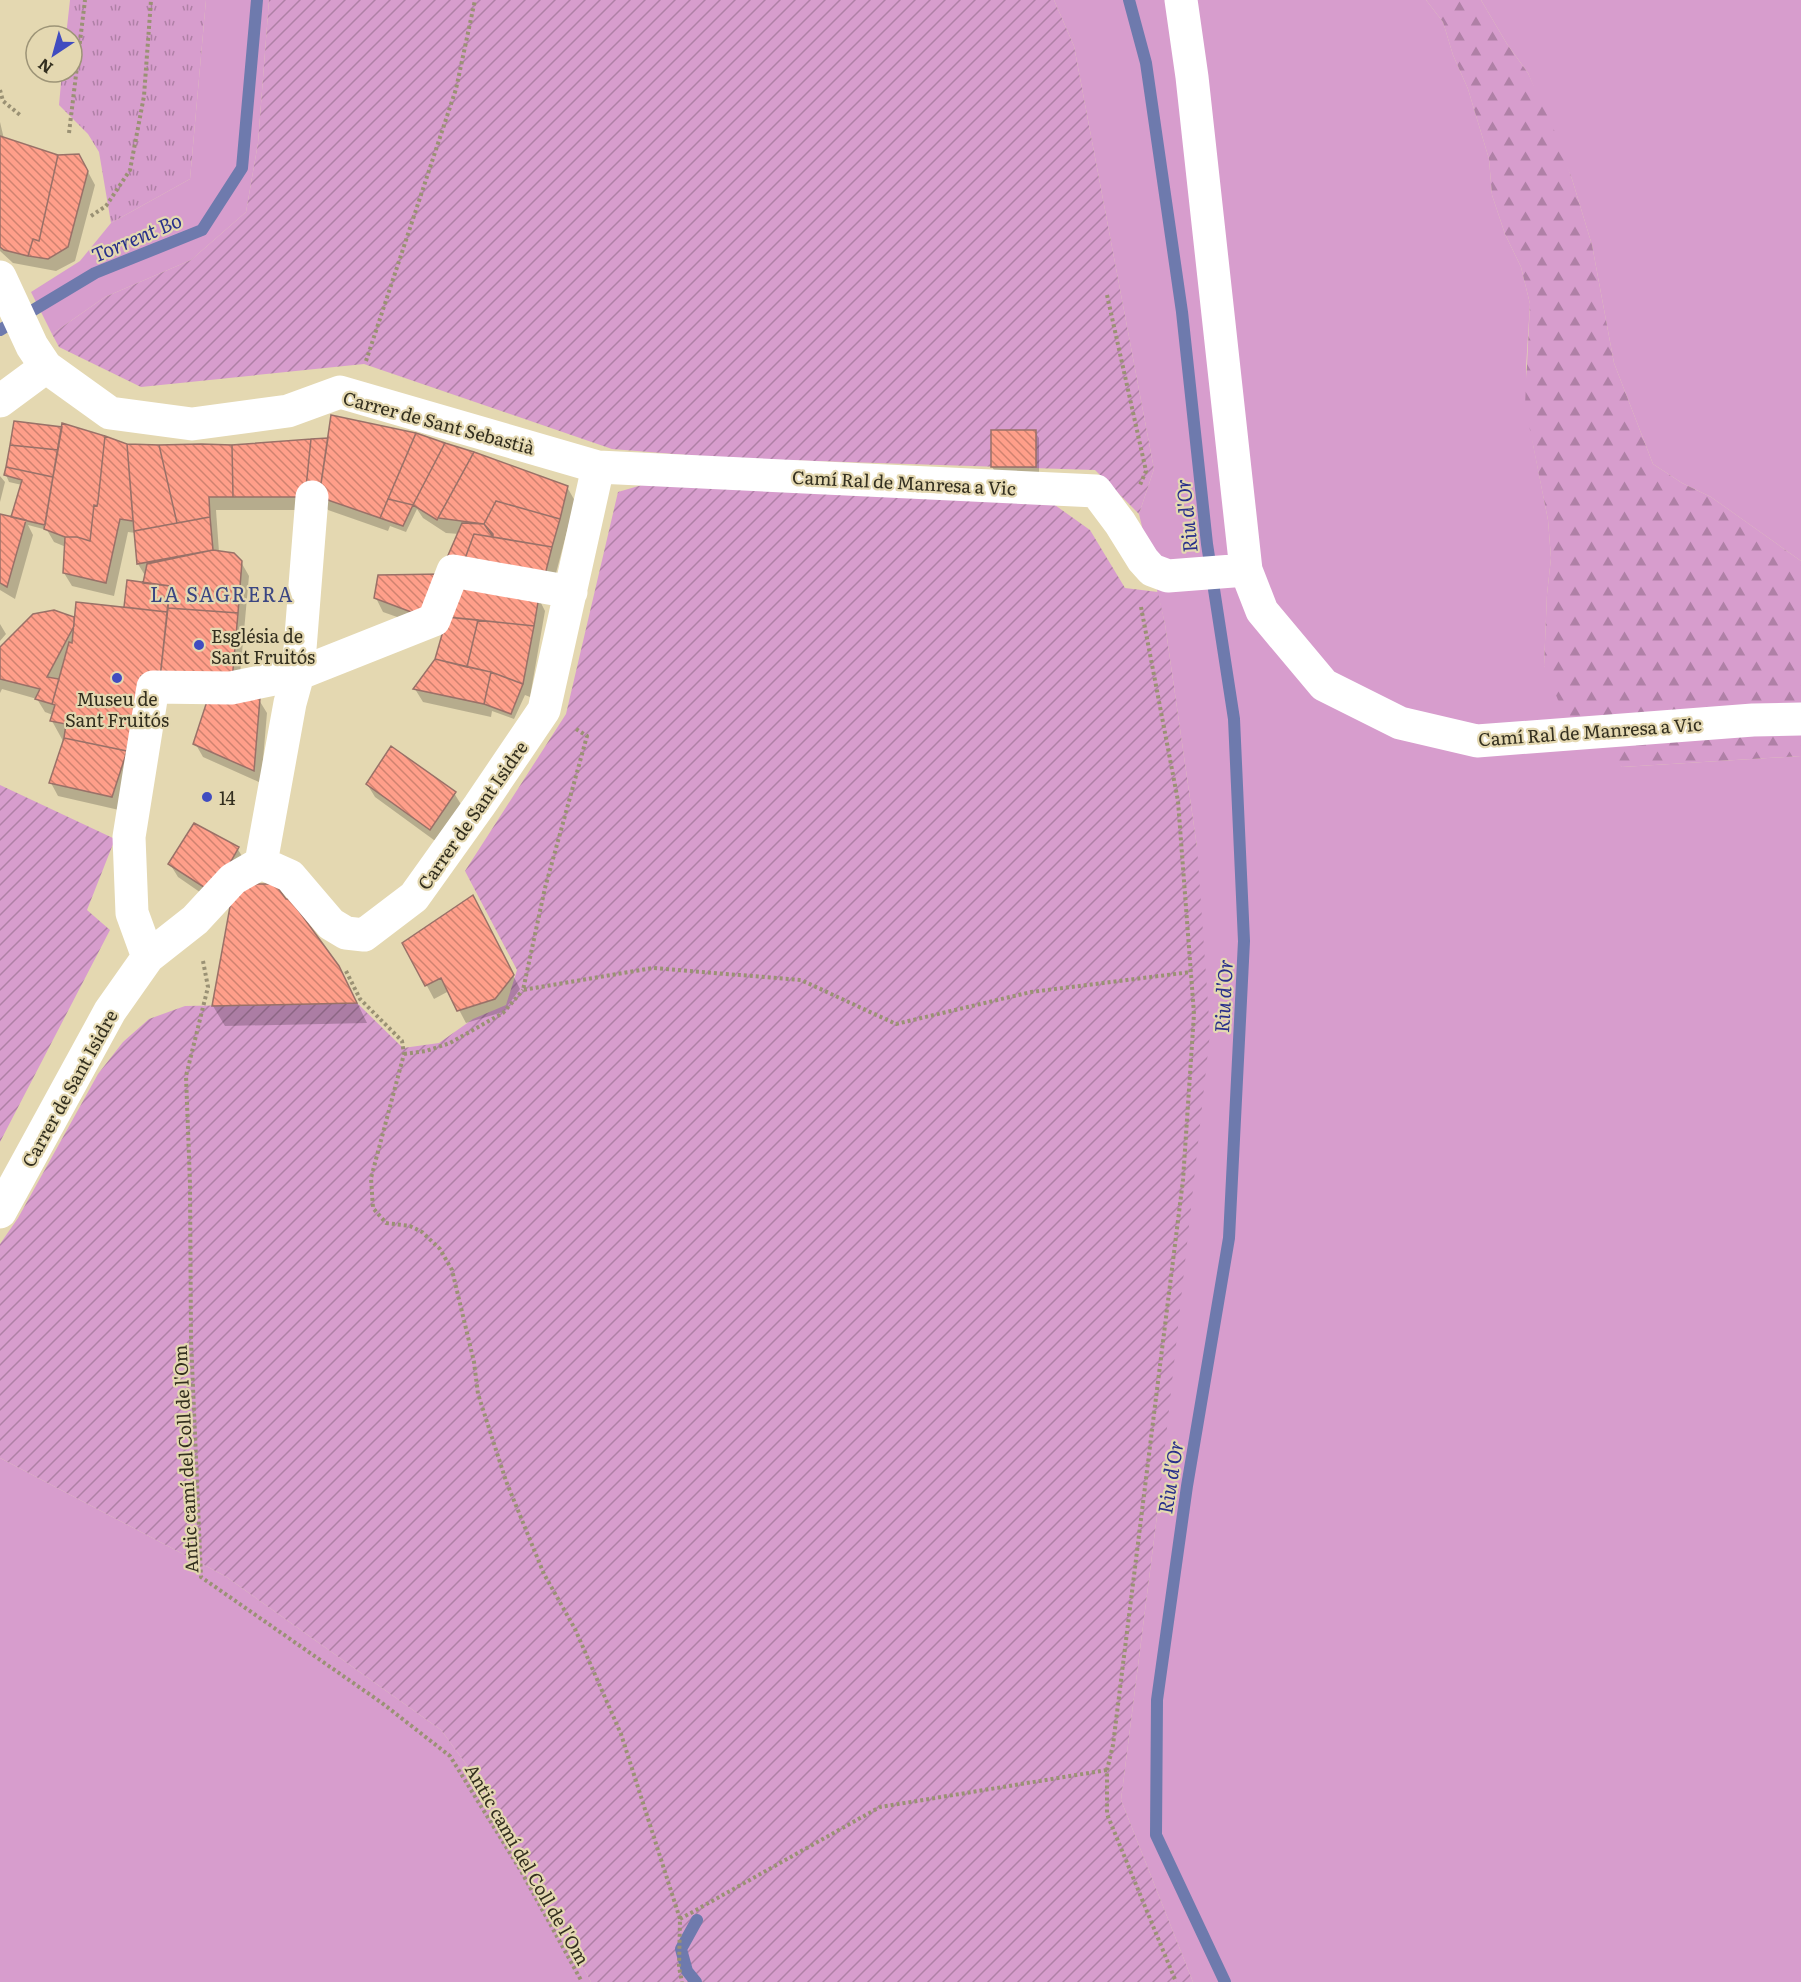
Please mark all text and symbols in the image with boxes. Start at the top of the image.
north arrow [24,24,84,84]
text: N [32,53,57,81]
water label: Torrent Bo [86,204,186,268]
street label: Carrer de Sant Sebastià [340,383,538,461]
street label: Camí Ral de Manresa a Vic [791,463,1017,501]
water label: Riu d'Or [1166,478,1204,554]
district label: LA SAGRERA [150,578,294,608]
place label: Església de Sant Fruitós [211,622,315,670]
marker: Església de Sant Fruitós [192,638,206,652]
marker: Museu de Sant Fruitós [110,671,124,685]
place label: Museu de Sant Fruitós [65,685,169,733]
street label: Camí Ral de Manresa a Vic [1477,710,1703,752]
street label: Carrer de Sant Isidre [410,735,534,895]
place label: 14 [219,784,236,811]
marker: 14 [200,790,214,804]
water label: Riu d'Or [1205,958,1239,1034]
street label: Carrer de Sant Isidre [14,1004,124,1172]
street label: Antic camí del Coll de l'Om [166,1344,204,1574]
water label: Riu d'Or [1148,1438,1190,1516]
street label: Antic camí del Coll de l'Om [459,1758,597,1970]

